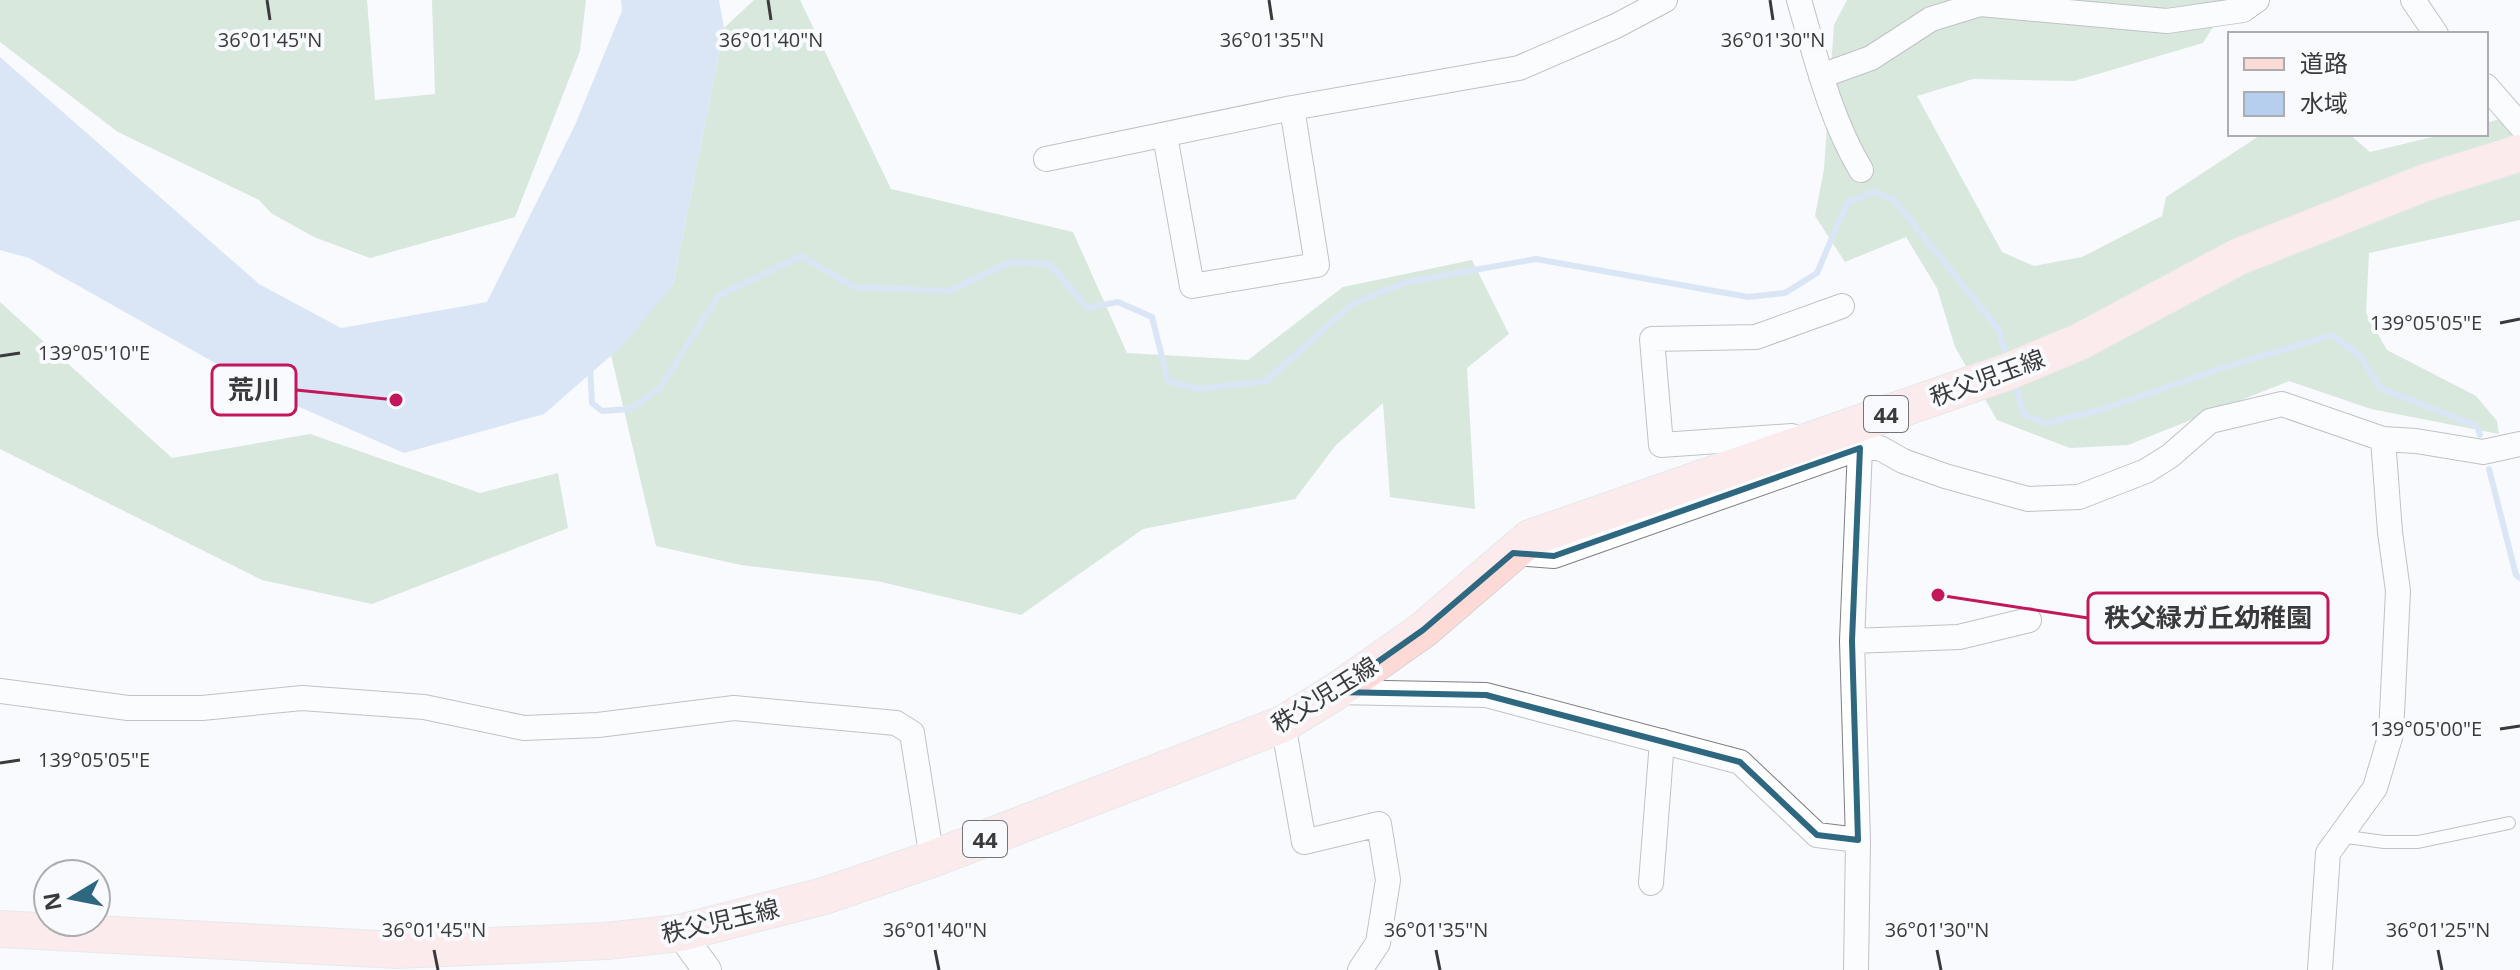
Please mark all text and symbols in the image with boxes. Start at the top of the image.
text: 36°01'45"N [218,26,322,53]
text: 36°01'40"N [719,26,823,53]
text: 36°01'35"N [1220,26,1324,53]
text: 36°01'30"N [1721,26,1825,53]
legend [2228,32,2488,136]
text: 道路 [2300,46,2348,79]
text: 水域 [2300,86,2348,119]
text: 139°05'05"E [2370,309,2482,336]
text: 139°05'10"E [38,339,150,366]
street label: 秩父児玉線 [1925,341,2049,413]
callout: 荒川 [212,365,296,415]
text: 荒川 [228,371,280,407]
road number: 44 [1864,396,1908,432]
callout: 秩父緑ガ丘幼稚園 [2088,593,2328,643]
text: 秩父緑ガ丘幼稚園 [2104,599,2312,635]
street label: 秩父児玉線 [1264,648,1384,740]
text: 139°05'00"E [2370,715,2482,742]
text: 139°05'05"E [38,746,150,773]
road number: 44 [963,821,1007,857]
north arrow [32,858,112,938]
text: N [35,890,68,913]
street label: 秩父児玉線 [658,890,782,950]
text: 36°01'45"N [382,916,486,943]
text: 36°01'40"N [883,916,987,943]
text: 36°01'35"N [1384,916,1488,943]
text: 36°01'30"N [1885,916,1989,943]
text: 36°01'25"N [2386,916,2490,943]

